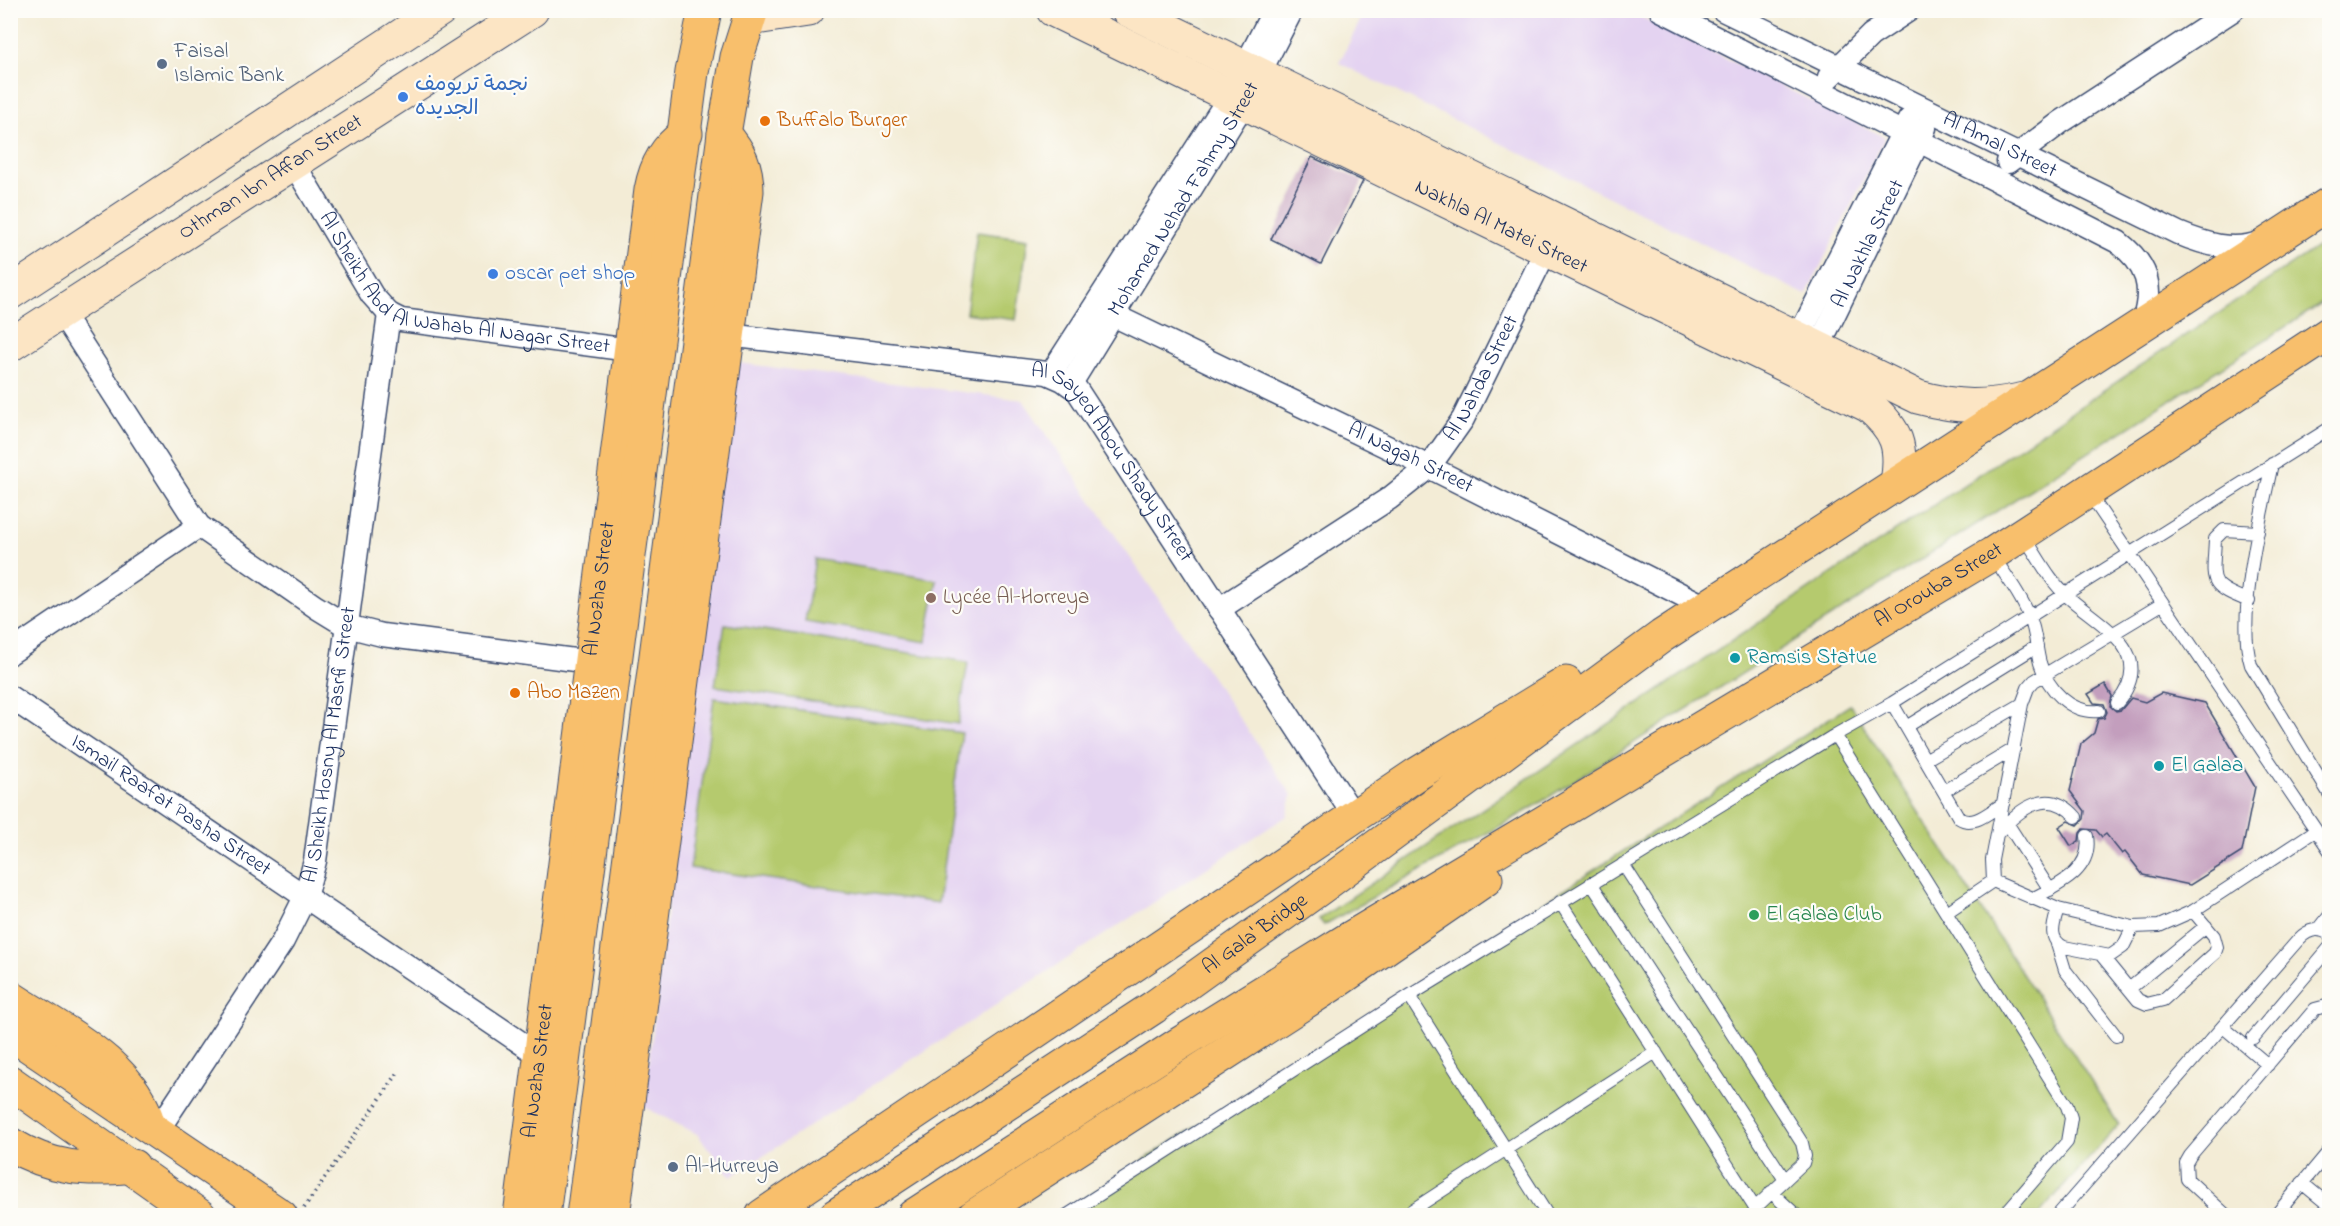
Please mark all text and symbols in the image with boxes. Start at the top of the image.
place label: Faisal Islamic Bank [173,37,285,91]
marker: Faisal Islamic Bank [155,57,169,71]
place label: نجمة تريومف الجديده [415,70,528,124]
street label: Mohamed Nehad Fahmy Street [1101,77,1267,322]
marker: نجمة تريومف الجديده [396,90,410,104]
street label: Al Amal Street [1937,105,2062,186]
place label: Buffalo Burger [776,106,908,138]
street label: Othman Ibn Affan Street [173,107,369,248]
marker: Buffalo Burger [758,114,772,128]
street label: Nakhla Al Matei Street [1409,173,1593,282]
street label: Al Nakhla Street [1824,175,1913,313]
street label: Al Sheikh Abd Al Wahab Al Nagar Street [311,206,612,362]
place label: oscar pet shop [505,259,635,289]
marker: oscar pet shop [486,267,500,281]
street label: Al Nahda Street [1436,310,1527,448]
street label: Al Sayed Abou Shady Street [1029,356,1200,568]
street label: Al Nagah Street [1342,415,1478,502]
street label: Al Nozha Street [577,520,623,658]
street label: Al Orouba Street [1869,536,2009,636]
place label: Lycée Al-Horreya [943,583,1089,615]
marker: Lycée Al-Horreya [924,591,938,605]
street label: Al Sheikh Hosny Al Masrfi Street [295,605,364,886]
place label: Ramsis Statue [1747,643,1878,673]
marker: Ramsis Statue [1728,651,1742,665]
place label: Abo Mazen [527,678,620,708]
marker: Abo Mazen [508,686,522,700]
street label: Ismail Raafat Pasha Street [65,727,277,884]
place label: El Galaa [2171,751,2243,781]
marker: El Galaa [2152,759,2166,773]
street label: Al Gala' Bridge [1196,886,1315,983]
place label: El Galaa Club [1766,900,1882,930]
marker: El Galaa Club [1747,908,1761,922]
street label: Al Nozha Street [515,1002,562,1140]
place label: Al-Hurreya [685,1152,779,1184]
marker: Al-Hurreya [666,1160,680,1174]

